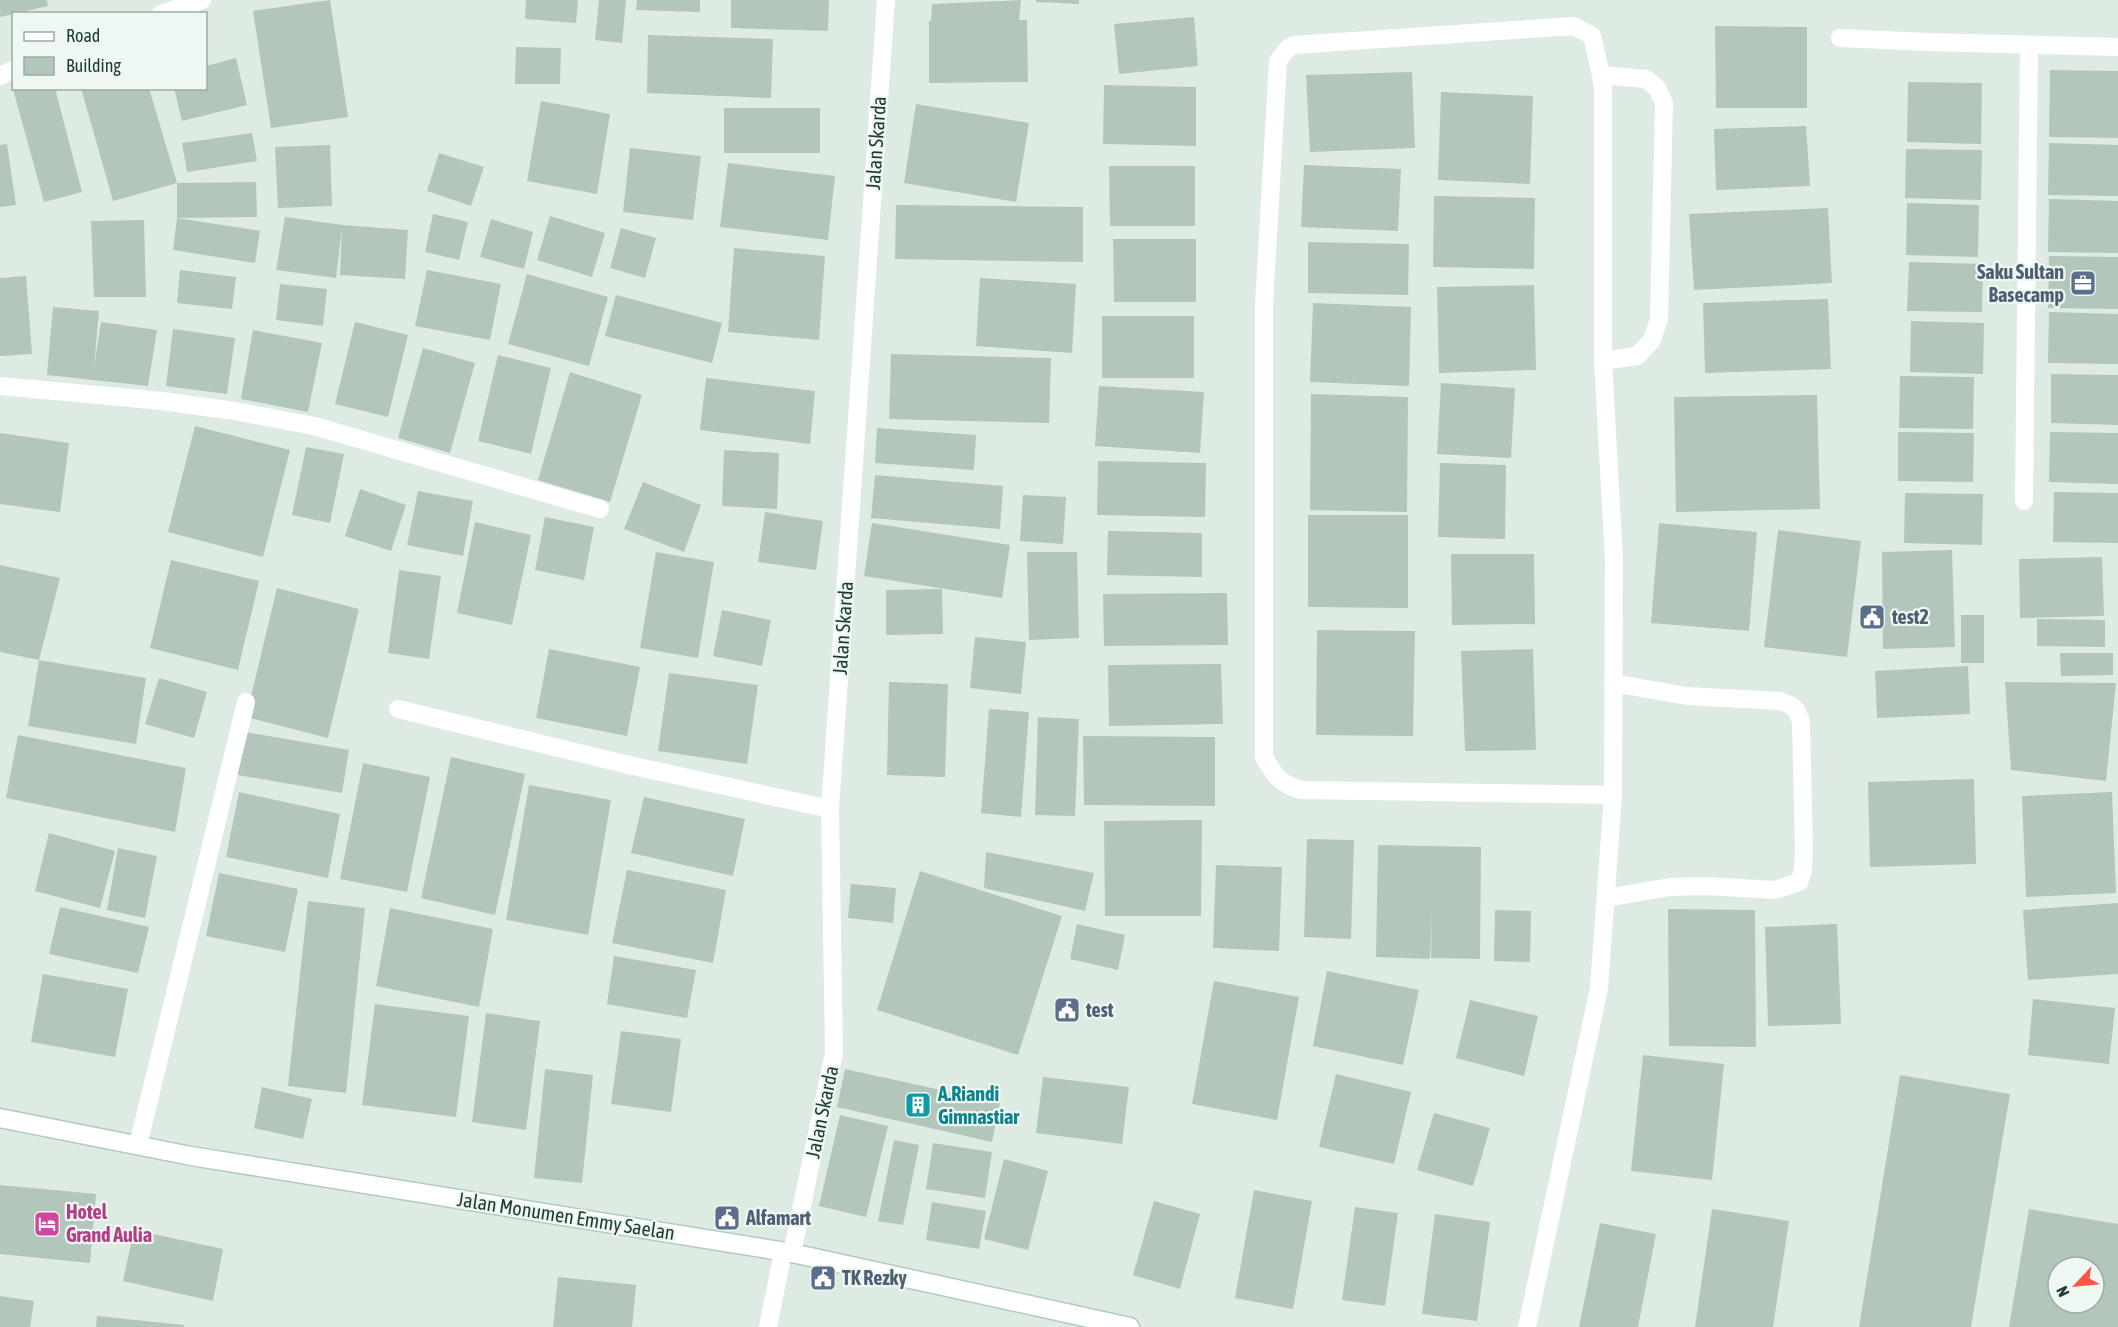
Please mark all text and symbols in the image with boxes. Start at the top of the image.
legend [12,12,207,90]
text: Road [66,25,100,46]
text: Building [66,55,121,76]
street label: Jalan Skarda [861,95,890,191]
place label: Saku Sultan Basecamp [1977,260,2064,306]
office icon: Saku Sultan Basecamp [2068,268,2098,298]
street label: Jalan Skarda [828,580,857,676]
public building icon: test2 [1857,602,1887,632]
place label: test2 [1891,605,1929,628]
public building icon: test [1052,995,1082,1025]
place label: test [1085,998,1114,1021]
street label: Jalan Skarda [800,1064,843,1160]
place label: A.Riandi Gimnastiar [937,1082,1020,1128]
building icon: A.Riandi Gimnastiar [903,1090,933,1120]
street label: Jalan Monumen Emmy Saelan [456,1187,677,1244]
place label: Hotel Grand Aulia [66,1200,152,1246]
public building icon: Alfamart [712,1203,742,1233]
place label: Alfamart [745,1206,811,1229]
hotel icon: Hotel Grand Aulia [32,1209,62,1239]
north arrow [2046,1255,2106,1315]
public building icon: TK Rezky [808,1263,838,1293]
place label: TK Rezky [842,1266,907,1289]
text: N [2052,1283,2073,1300]

